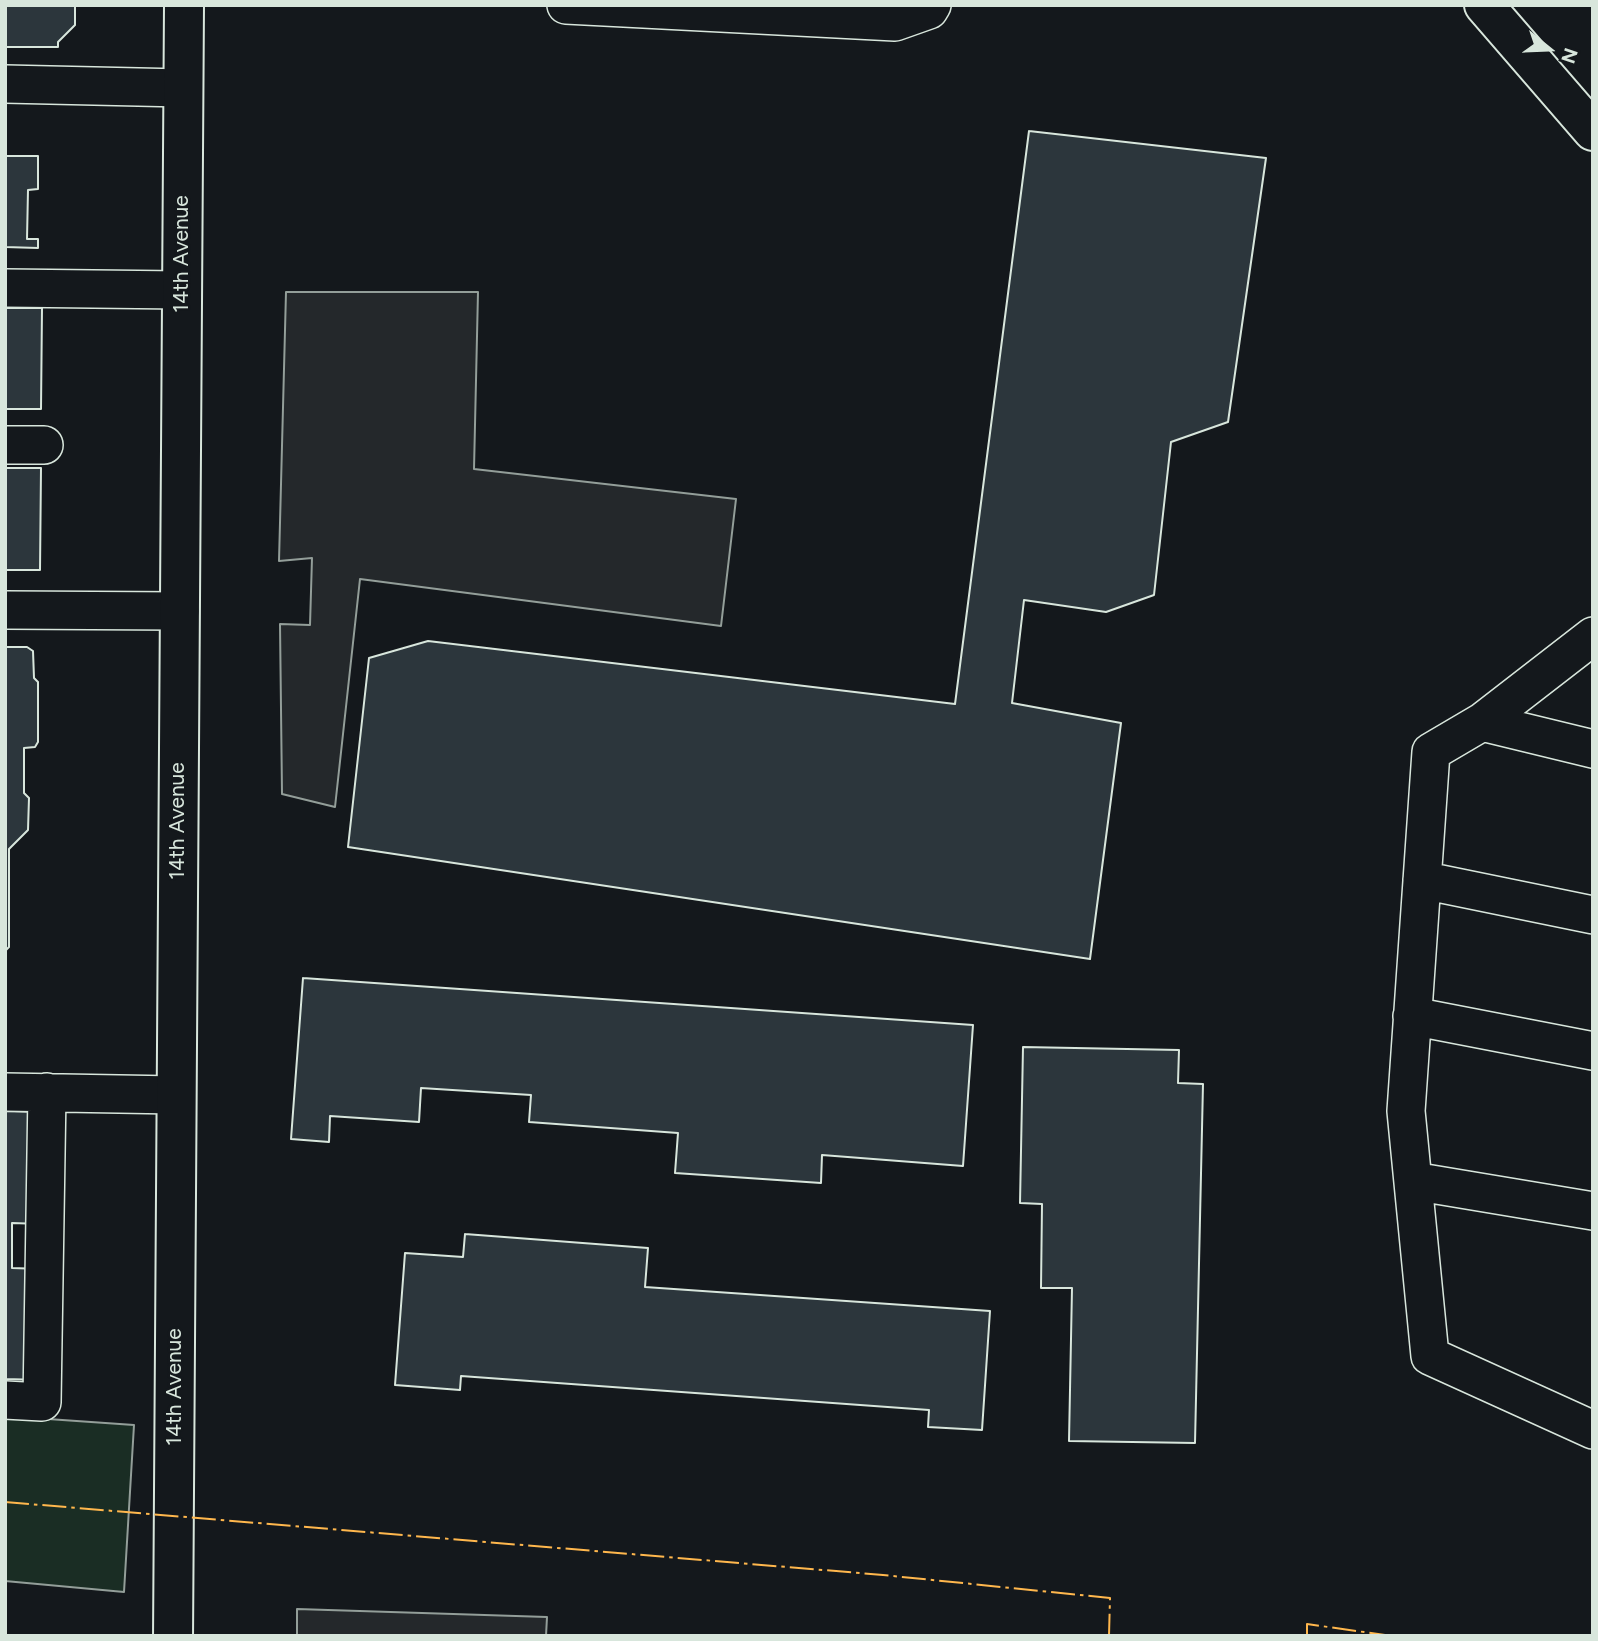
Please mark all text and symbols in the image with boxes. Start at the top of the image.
north arrow [1514,14,1584,84]
text: N [1556,45,1583,66]
street label: 14th Avenue [169,195,195,313]
street label: 14th Avenue [165,762,191,880]
street label: 14th Avenue [162,1328,188,1446]

